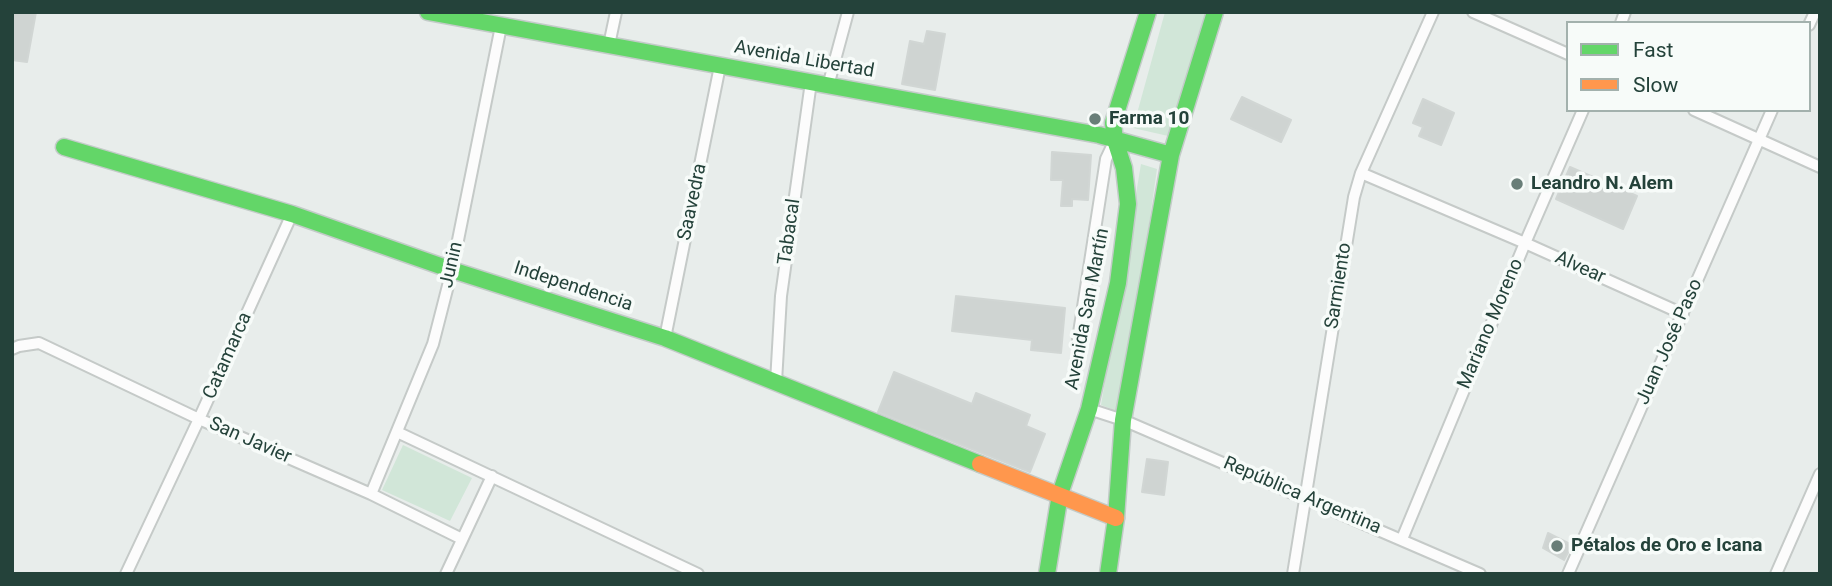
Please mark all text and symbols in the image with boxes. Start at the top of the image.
legend [1566,21,1811,112]
street label: Avenida Libertad [732,36,876,84]
text: Fast [1633,38,1673,62]
text: Slow [1633,73,1678,97]
place label: Farma 10 [1109,108,1189,130]
marker: Farma 10 [1087,111,1103,127]
street label: Saavedra [674,161,712,243]
place label: Leandro N. Alem [1531,173,1673,195]
marker: Leandro N. Alem [1509,176,1525,192]
street label: Tabacal [774,197,806,267]
street label: Avenida San Martín [1061,226,1115,392]
street label: Junin [436,240,468,290]
street label: Sarmiento [1321,241,1357,331]
street label: Alvear [1551,247,1609,289]
street label: Mariano Moreno [1453,255,1529,393]
street label: Independencia [511,257,635,317]
street label: Juan José Paso [1632,276,1708,408]
street label: Catamarca [199,309,257,403]
street label: San Javier [205,413,295,469]
street label: República Argentina [1220,452,1384,540]
place label: Pétalos de Oro e Icana [1571,535,1763,557]
marker: Pétalos de Oro e Icana [1549,538,1565,554]

